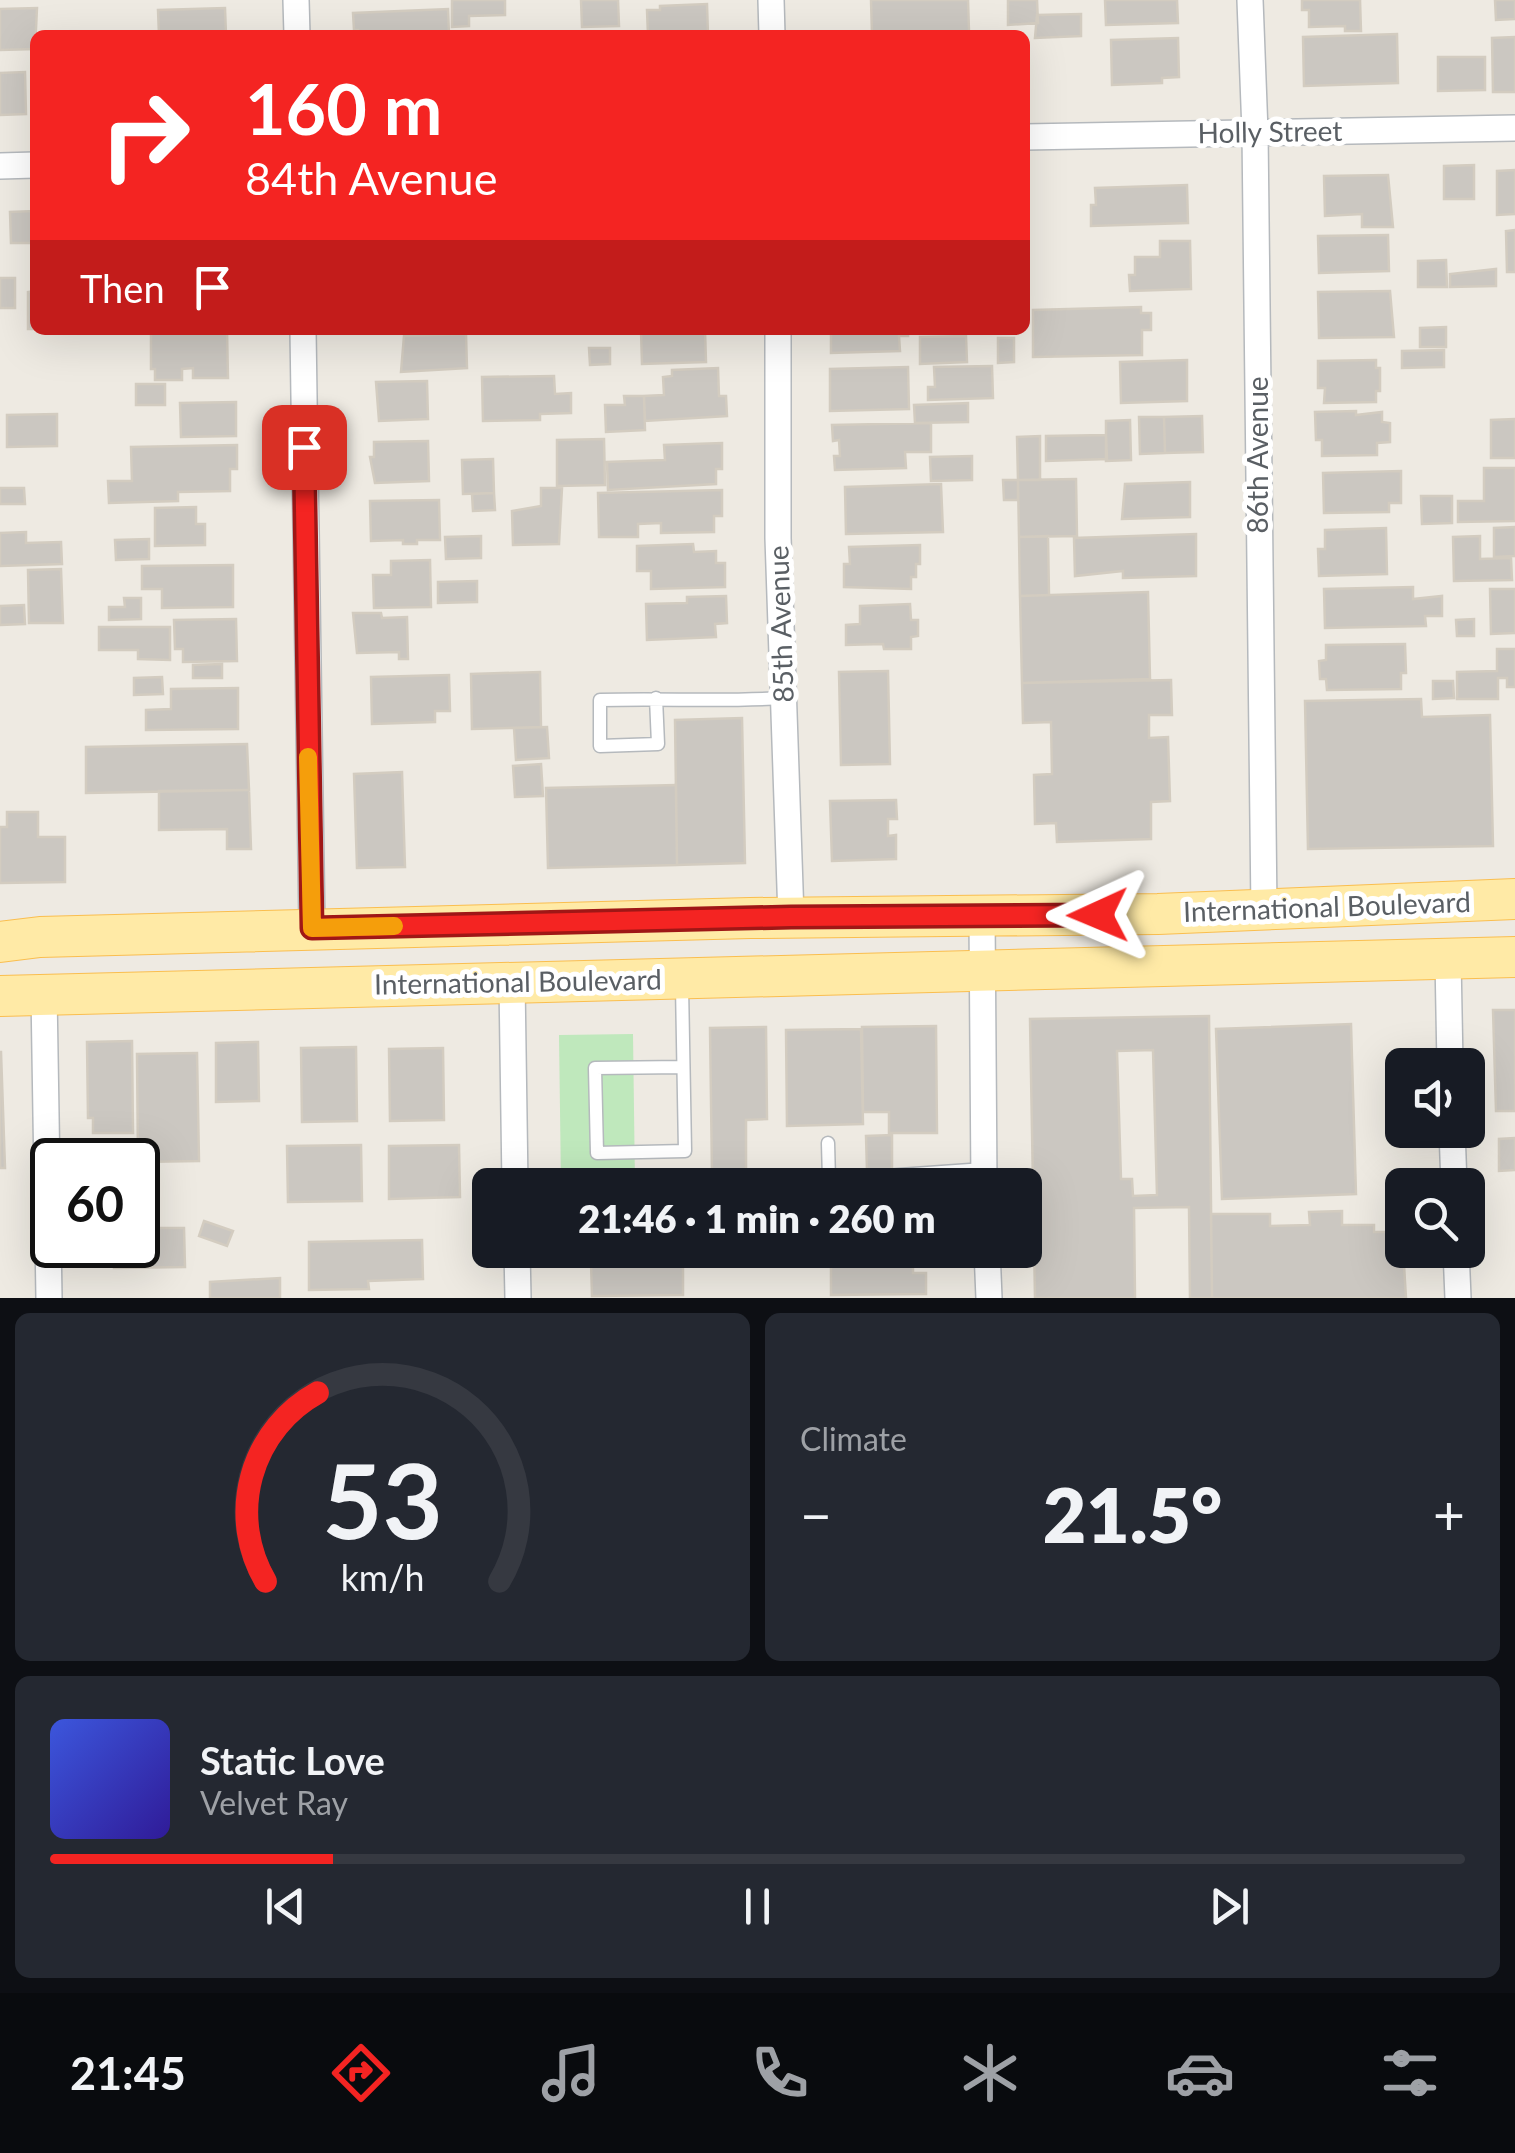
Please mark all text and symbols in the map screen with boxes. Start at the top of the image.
text: 160 m [245,66,442,150]
icon: right [80,70,210,200]
street label: Holly Street [1197,113,1343,149]
text: 84th Avenue [245,151,497,205]
icon: arrive [185,260,240,315]
text: Then [80,265,165,311]
street label: 86th Avenue [1240,376,1274,534]
pin [262,405,347,490]
icon: arrive [277,420,332,475]
street label: 85th Avenue [760,545,800,703]
position arrow [1046,863,1150,967]
street label: International Boulevard [1183,884,1471,928]
street label: International Boulevard [374,961,662,1001]
map controls [1385,1048,1485,1268]
button: sound [1385,1048,1485,1148]
speed limit sign: 60 [30,1138,160,1268]
button: search [1385,1168,1485,1268]
text: 21:46 · 1 min · 260 m [578,1195,936,1241]
text: Climate [800,1419,907,1458]
text: 53 [322,1436,443,1561]
text: 21.5° [1043,1469,1222,1559]
text: − [800,1481,832,1547]
text: + [1433,1481,1465,1547]
text: km/h [341,1556,424,1599]
text: Static Love [200,1737,385,1783]
text: Velvet Ray [200,1783,348,1822]
icon: previous [258,1879,313,1934]
icon: pause [730,1879,785,1934]
icon: next [1202,1879,1257,1934]
icon: directions [326,2038,396,2108]
icon: music [536,2038,606,2108]
icon: phone [745,2038,815,2108]
icon: climate [955,2038,1025,2108]
icon: car [1165,2038,1235,2108]
icon: filters [1375,2038,1445,2108]
text: 21:45 [70,2046,186,2100]

